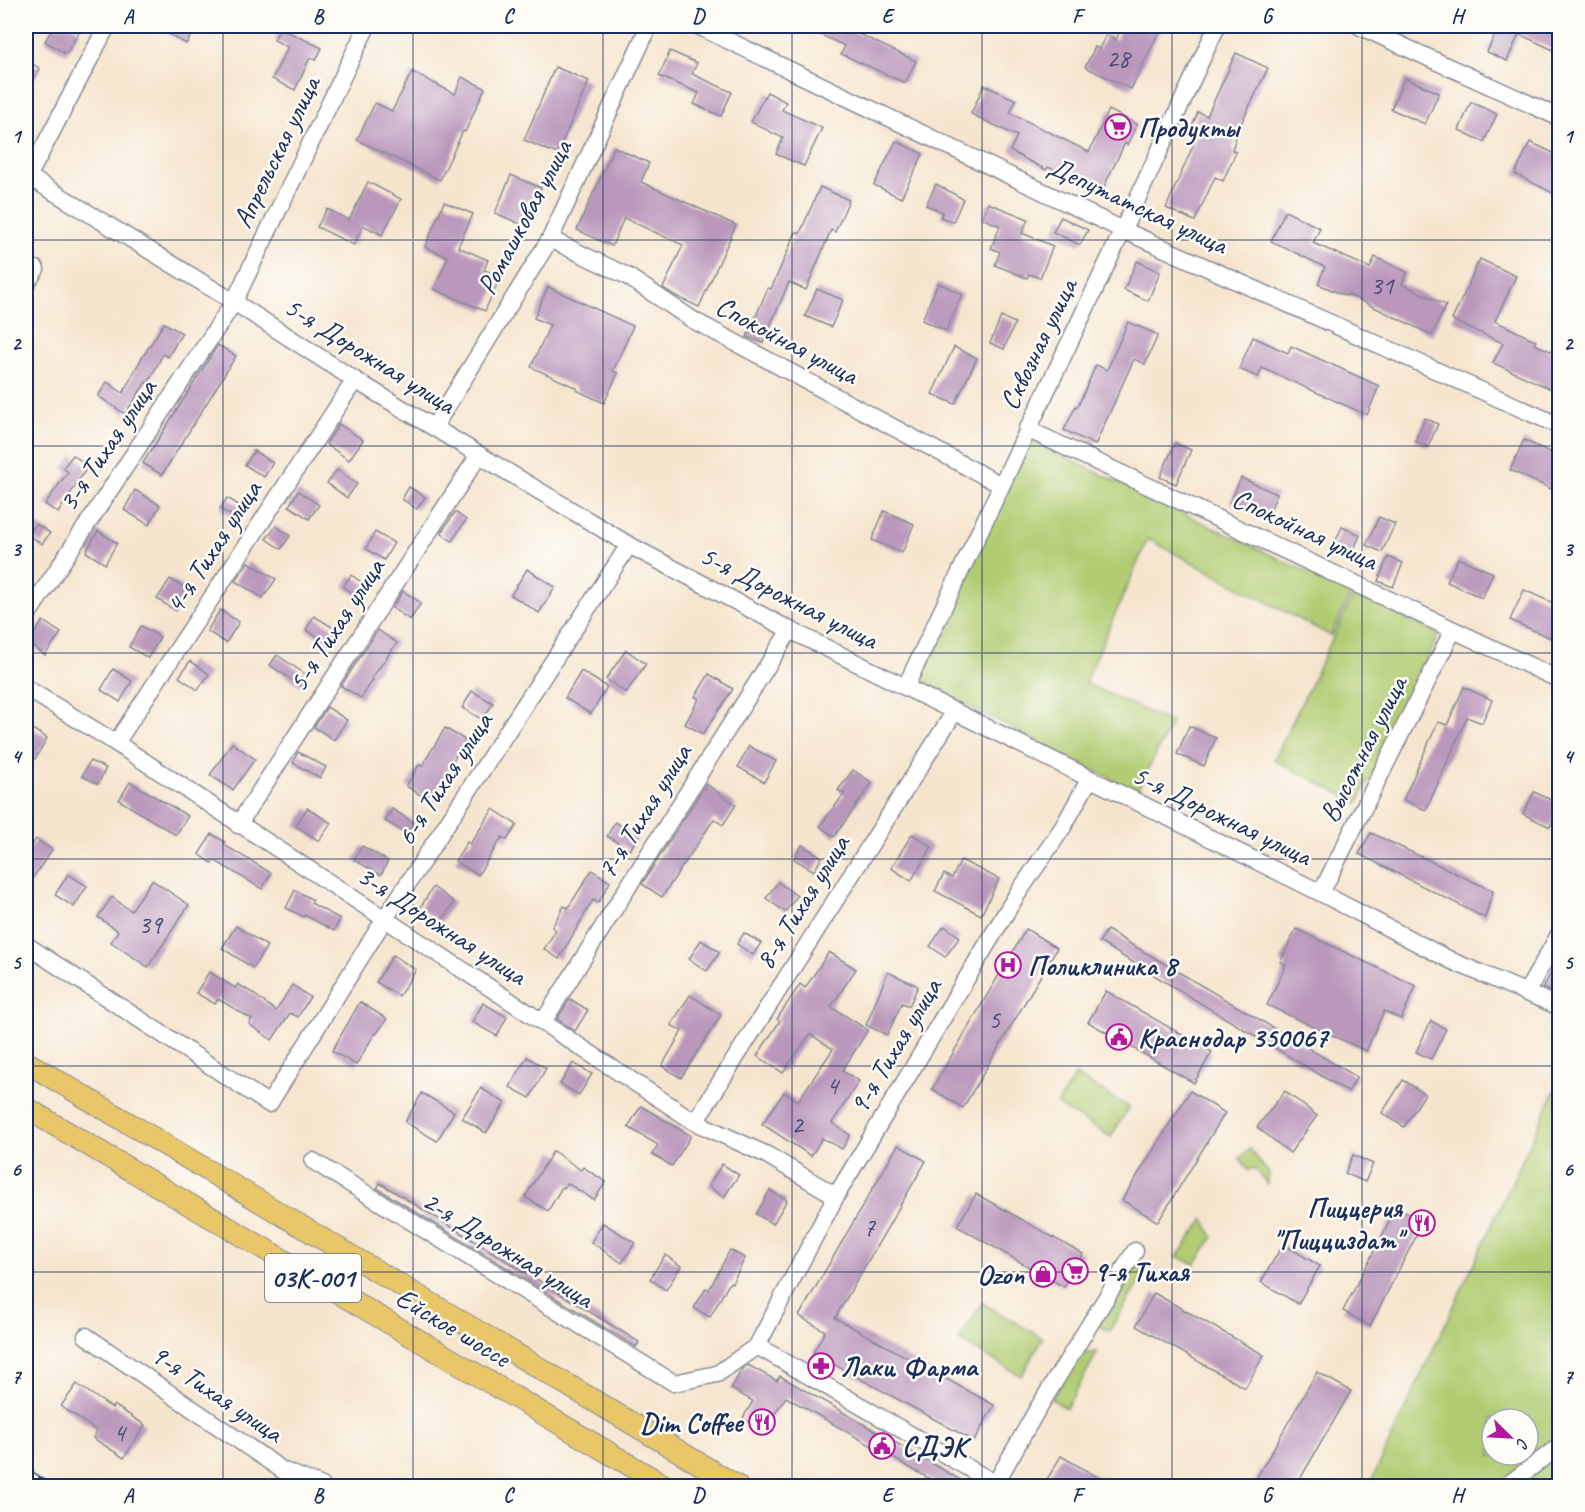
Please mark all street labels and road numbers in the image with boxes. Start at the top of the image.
street label: Апрельская улица [224,68,329,233]
street label: Ромашковая улица [469,132,580,300]
street label: Депутатская улица [1043,148,1235,263]
street label: Сквозная улица [991,271,1086,415]
street label: Спокойная улица [710,288,866,393]
street label: 5-я Дорожная улица [278,289,463,422]
street label: 3-я Тихая улица [50,371,165,518]
street label: 4-я Тихая улица [157,472,270,620]
street label: Спокойная улица [1227,480,1385,579]
street label: 5-я Дорожная улица [694,537,885,658]
street label: 5-я Тихая улица [280,550,393,698]
street label: Высотная улица [1311,668,1416,828]
street label: 6-я Тихая улица [388,704,501,852]
street label: 7-я Тихая улица [589,736,700,885]
street label: 5-я Дорожная улица [1127,757,1319,874]
street label: 8-я Тихая улица [747,827,858,976]
street label: 3-я Дорожная улица [351,857,535,994]
street label: 9-я Тихая улица [841,970,950,1120]
street label: 2-я Дорожная улица [416,1183,601,1316]
road number: 03К-001 [265,1254,361,1302]
street label: Ейское шоссе [390,1279,518,1376]
street label: 9-я Тихая улица [144,1336,291,1451]

